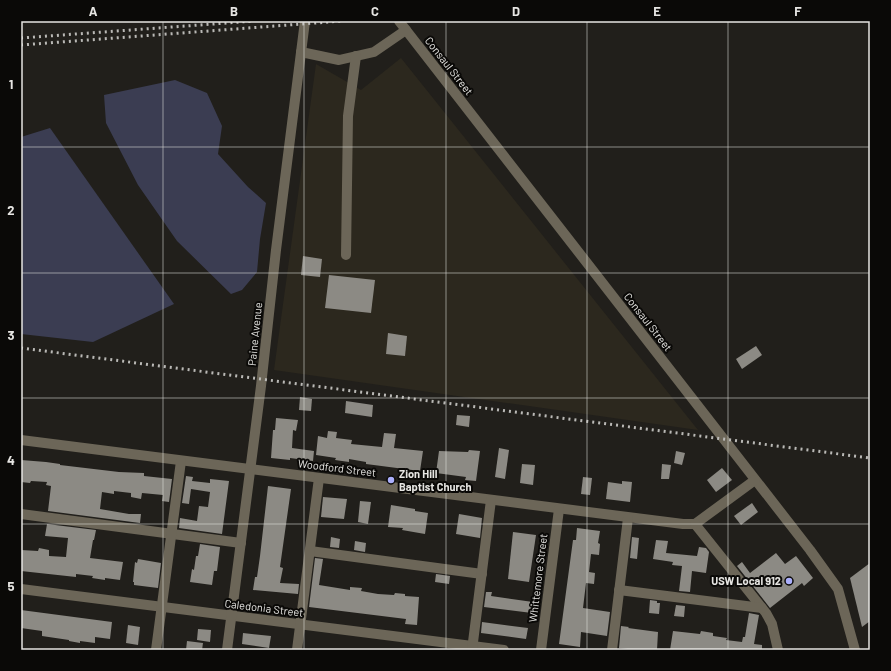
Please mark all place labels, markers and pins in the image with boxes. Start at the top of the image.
place label: Zion Hill Baptist Church [399,467,471,493]
marker: Zion Hill Baptist Church [386,475,396,485]
place label: USW Local 912 [711,574,781,587]
marker: USW Local 912 [784,576,794,586]

